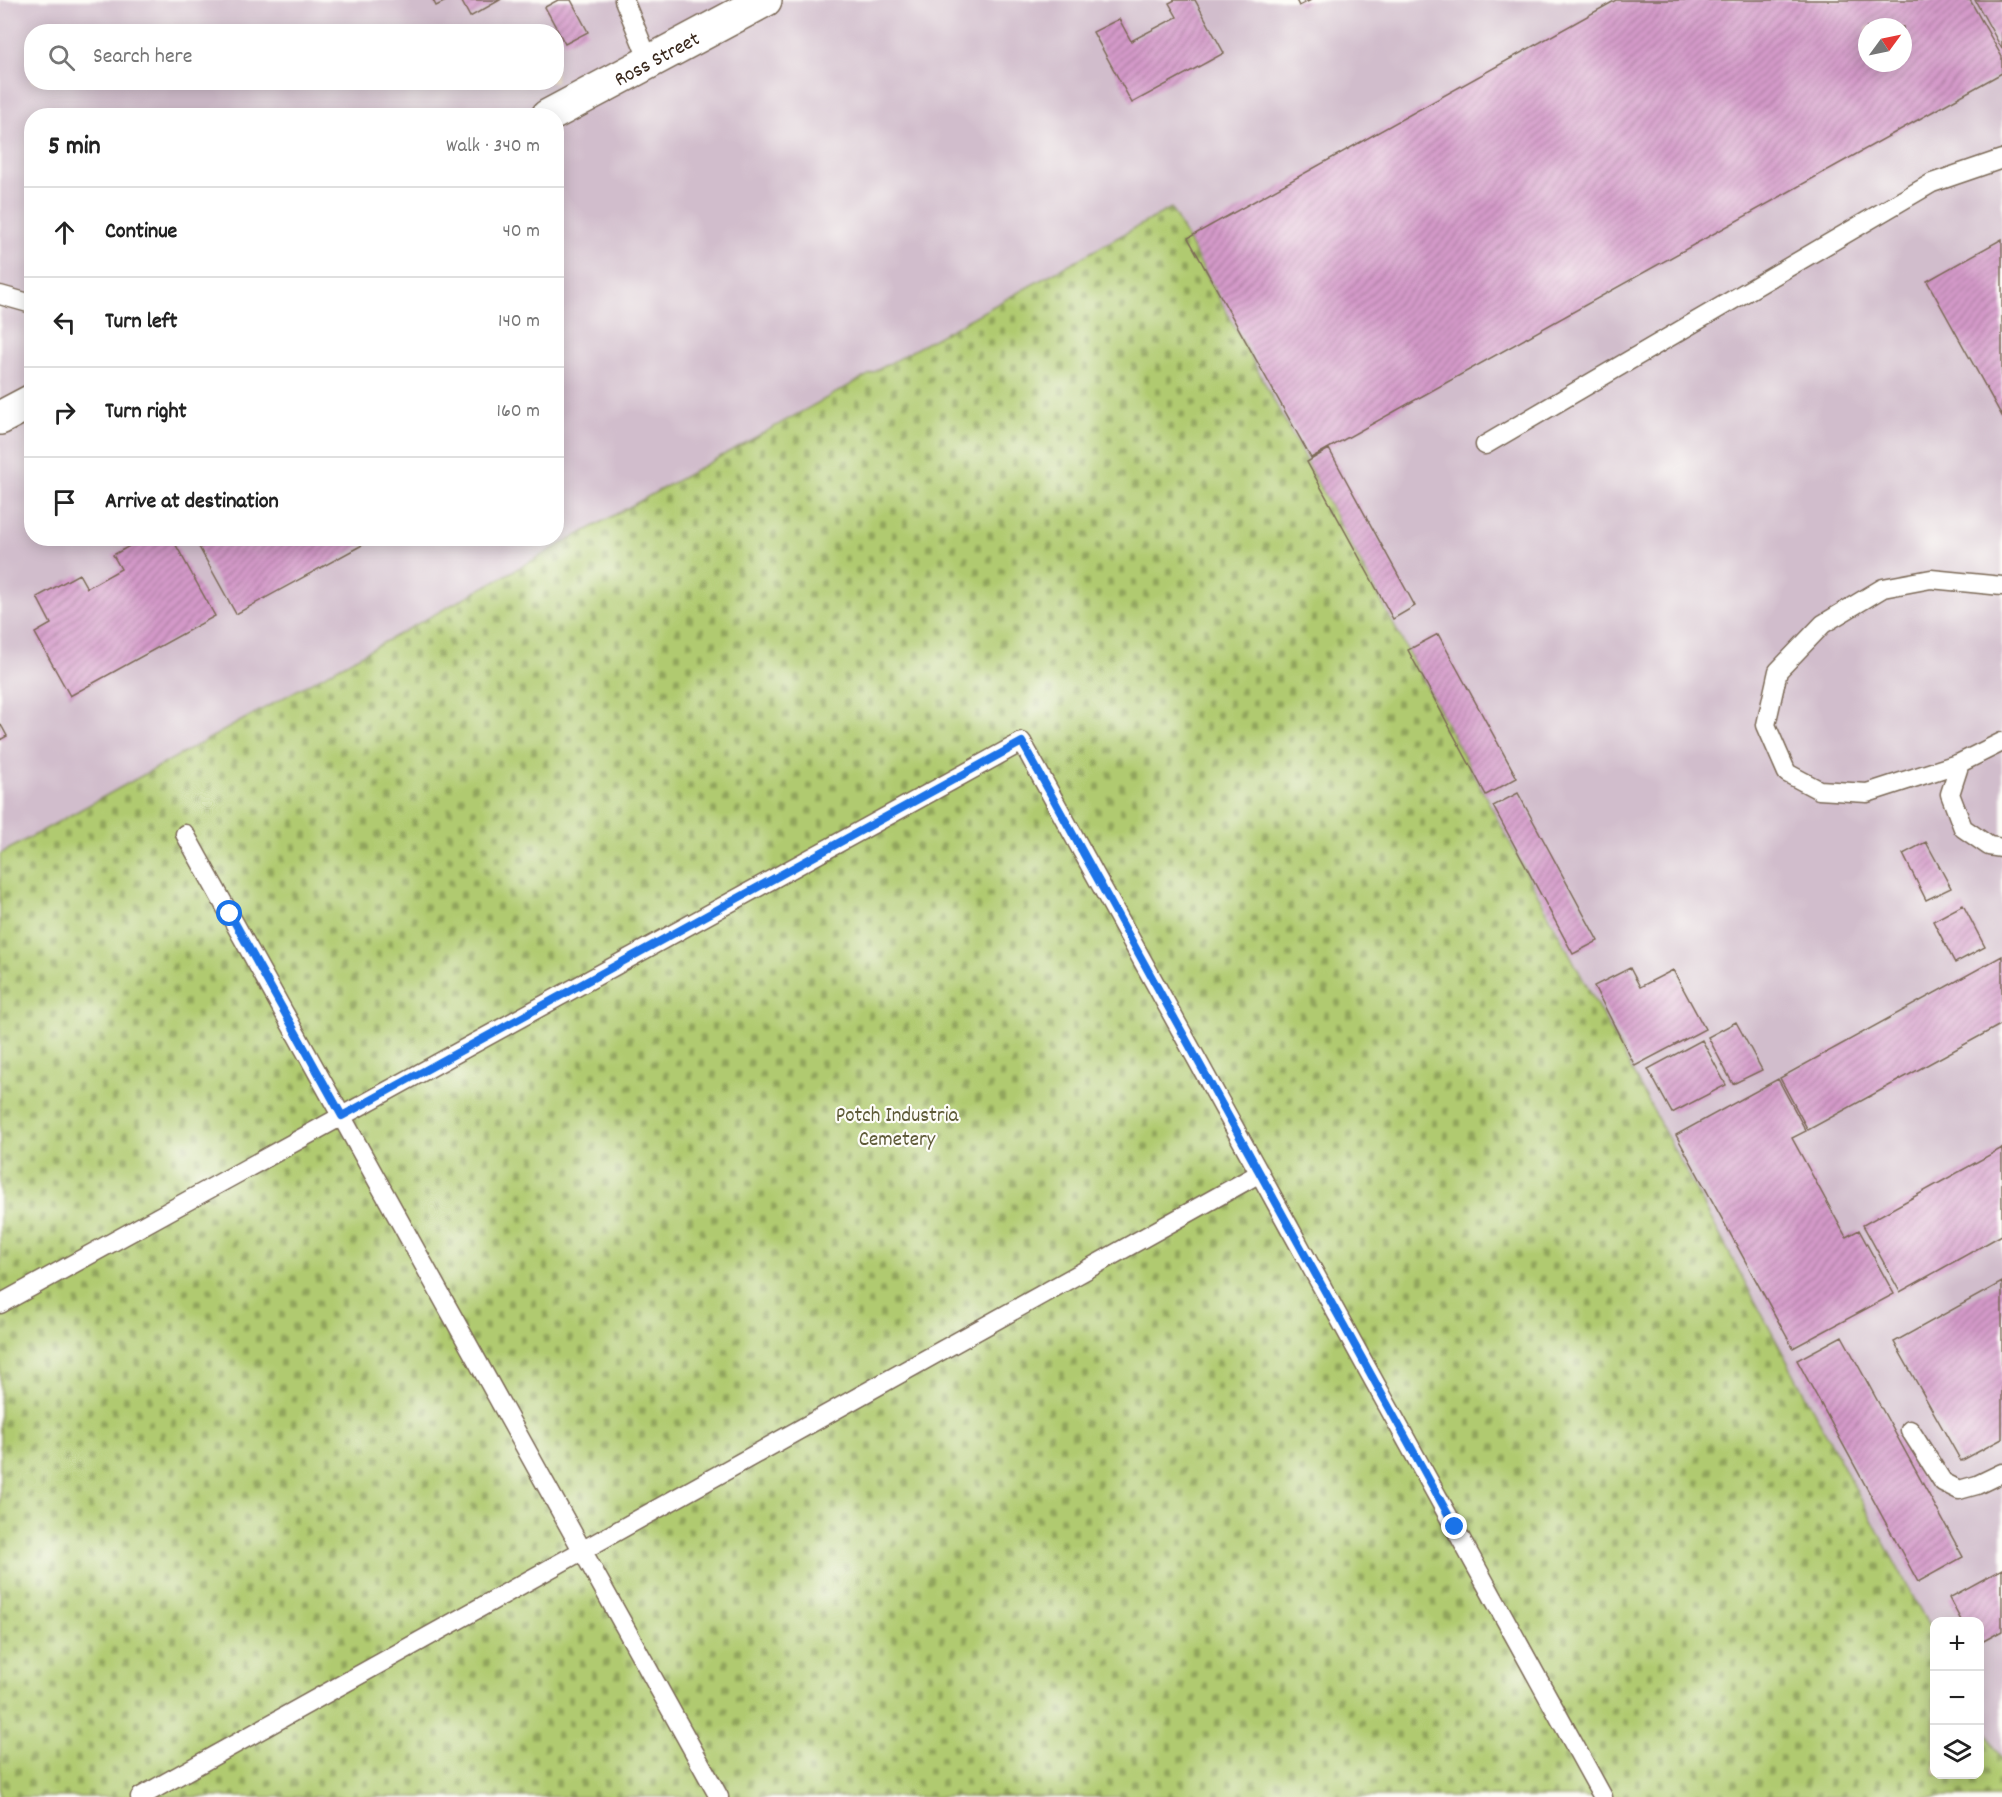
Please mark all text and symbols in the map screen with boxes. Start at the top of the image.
north arrow [1858,18,1912,72]
search box [24,24,564,90]
street label: Ross Street [610,25,706,96]
icon: search [45,41,78,74]
text: Search here [93,42,192,73]
text: 5 min [48,129,101,166]
text: Walk · 340 m [446,133,540,161]
icon: ahead [48,216,81,249]
text: Continue [105,217,177,248]
text: 40 m [502,218,540,246]
icon: left [48,306,81,339]
text: Turn left [105,307,177,338]
text: 140 m [498,308,540,336]
icon: right [48,396,81,429]
text: Turn right [105,397,187,428]
text: 160 m [497,398,540,426]
icon: arrive [48,486,81,519]
text: Arrive at destination [105,487,279,518]
route start [216,900,242,926]
park label: Potch Industria Cemetery [836,1102,959,1156]
route end [1441,1513,1467,1539]
map controls [1930,1617,1984,1779]
button: + [1930,1617,1984,1671]
button: − [1930,1671,1984,1725]
button: layers [1930,1725,1984,1779]

